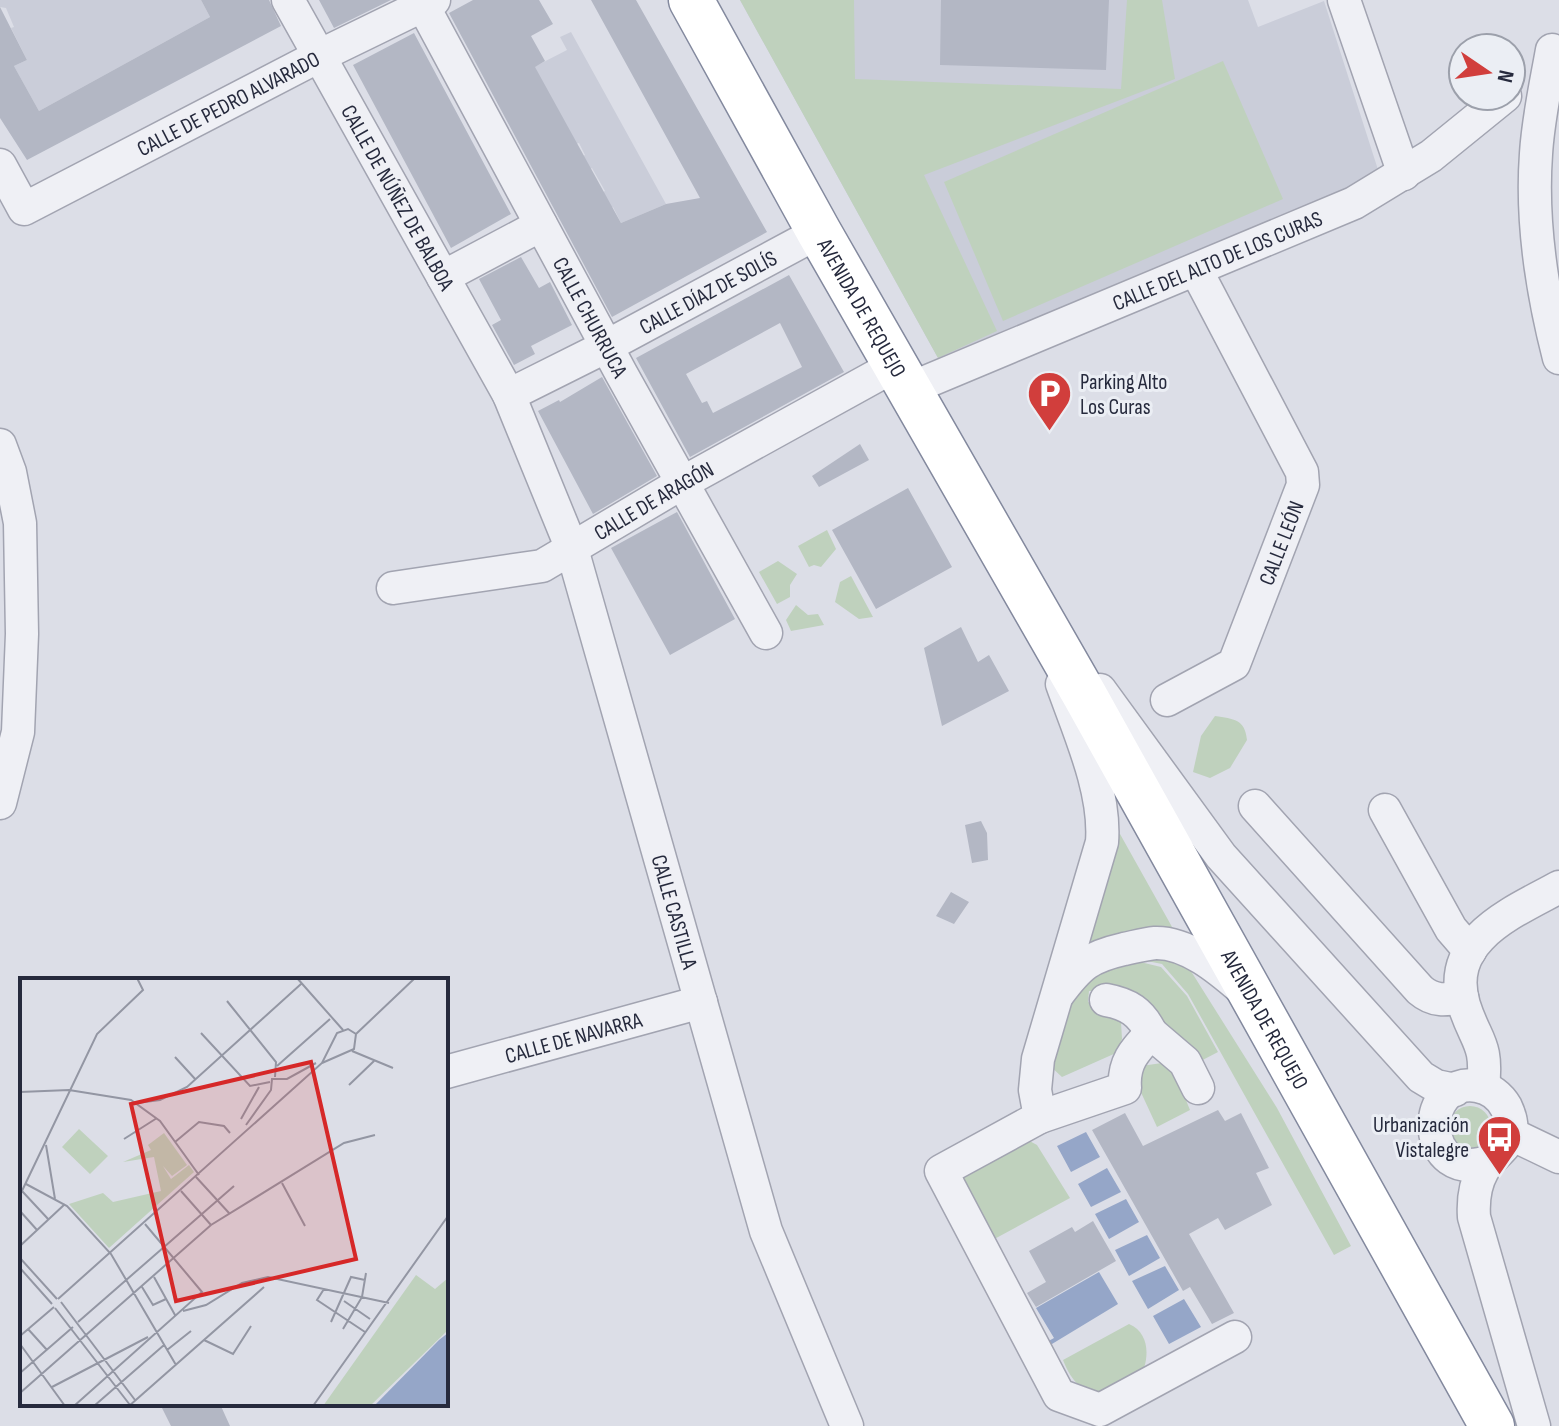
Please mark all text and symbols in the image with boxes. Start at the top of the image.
north arrow [1447,32,1527,112]
street label: CALLE DE PEDRO ALVARADO [133,46,325,163]
text: N [1491,67,1520,85]
street label: CALLE DE NÚÑEZ DE BALBOA [334,101,460,296]
street label: CALLE DEL ALTO DE LOS CURAS [1109,206,1327,317]
street label: AVENIDA DE REQUEJO [810,233,911,382]
street label: CALLE DÍAZ DE SOLÍS [635,245,782,341]
street label: CALLE CHURRUCA [546,253,633,383]
place label: Parking Alto Los Curas [1080,369,1167,421]
parking icon: Parking Alto Los Curas [1025,370,1073,433]
street label: CALLE DE ARAGÓN [589,456,719,547]
street label: CALLE LEÓN [1254,497,1311,589]
street label: CALLE CASTILLA [645,852,703,973]
street label: AVENIDA DE REQUEJO [1214,945,1314,1095]
inset map [20,978,448,1406]
street label: CALLE DE NAVARRA [502,1007,646,1070]
place label: Urbanización Vistalegre [1373,1112,1469,1164]
bus stop icon: Urbanización Vistalegre [1476,1113,1524,1176]

